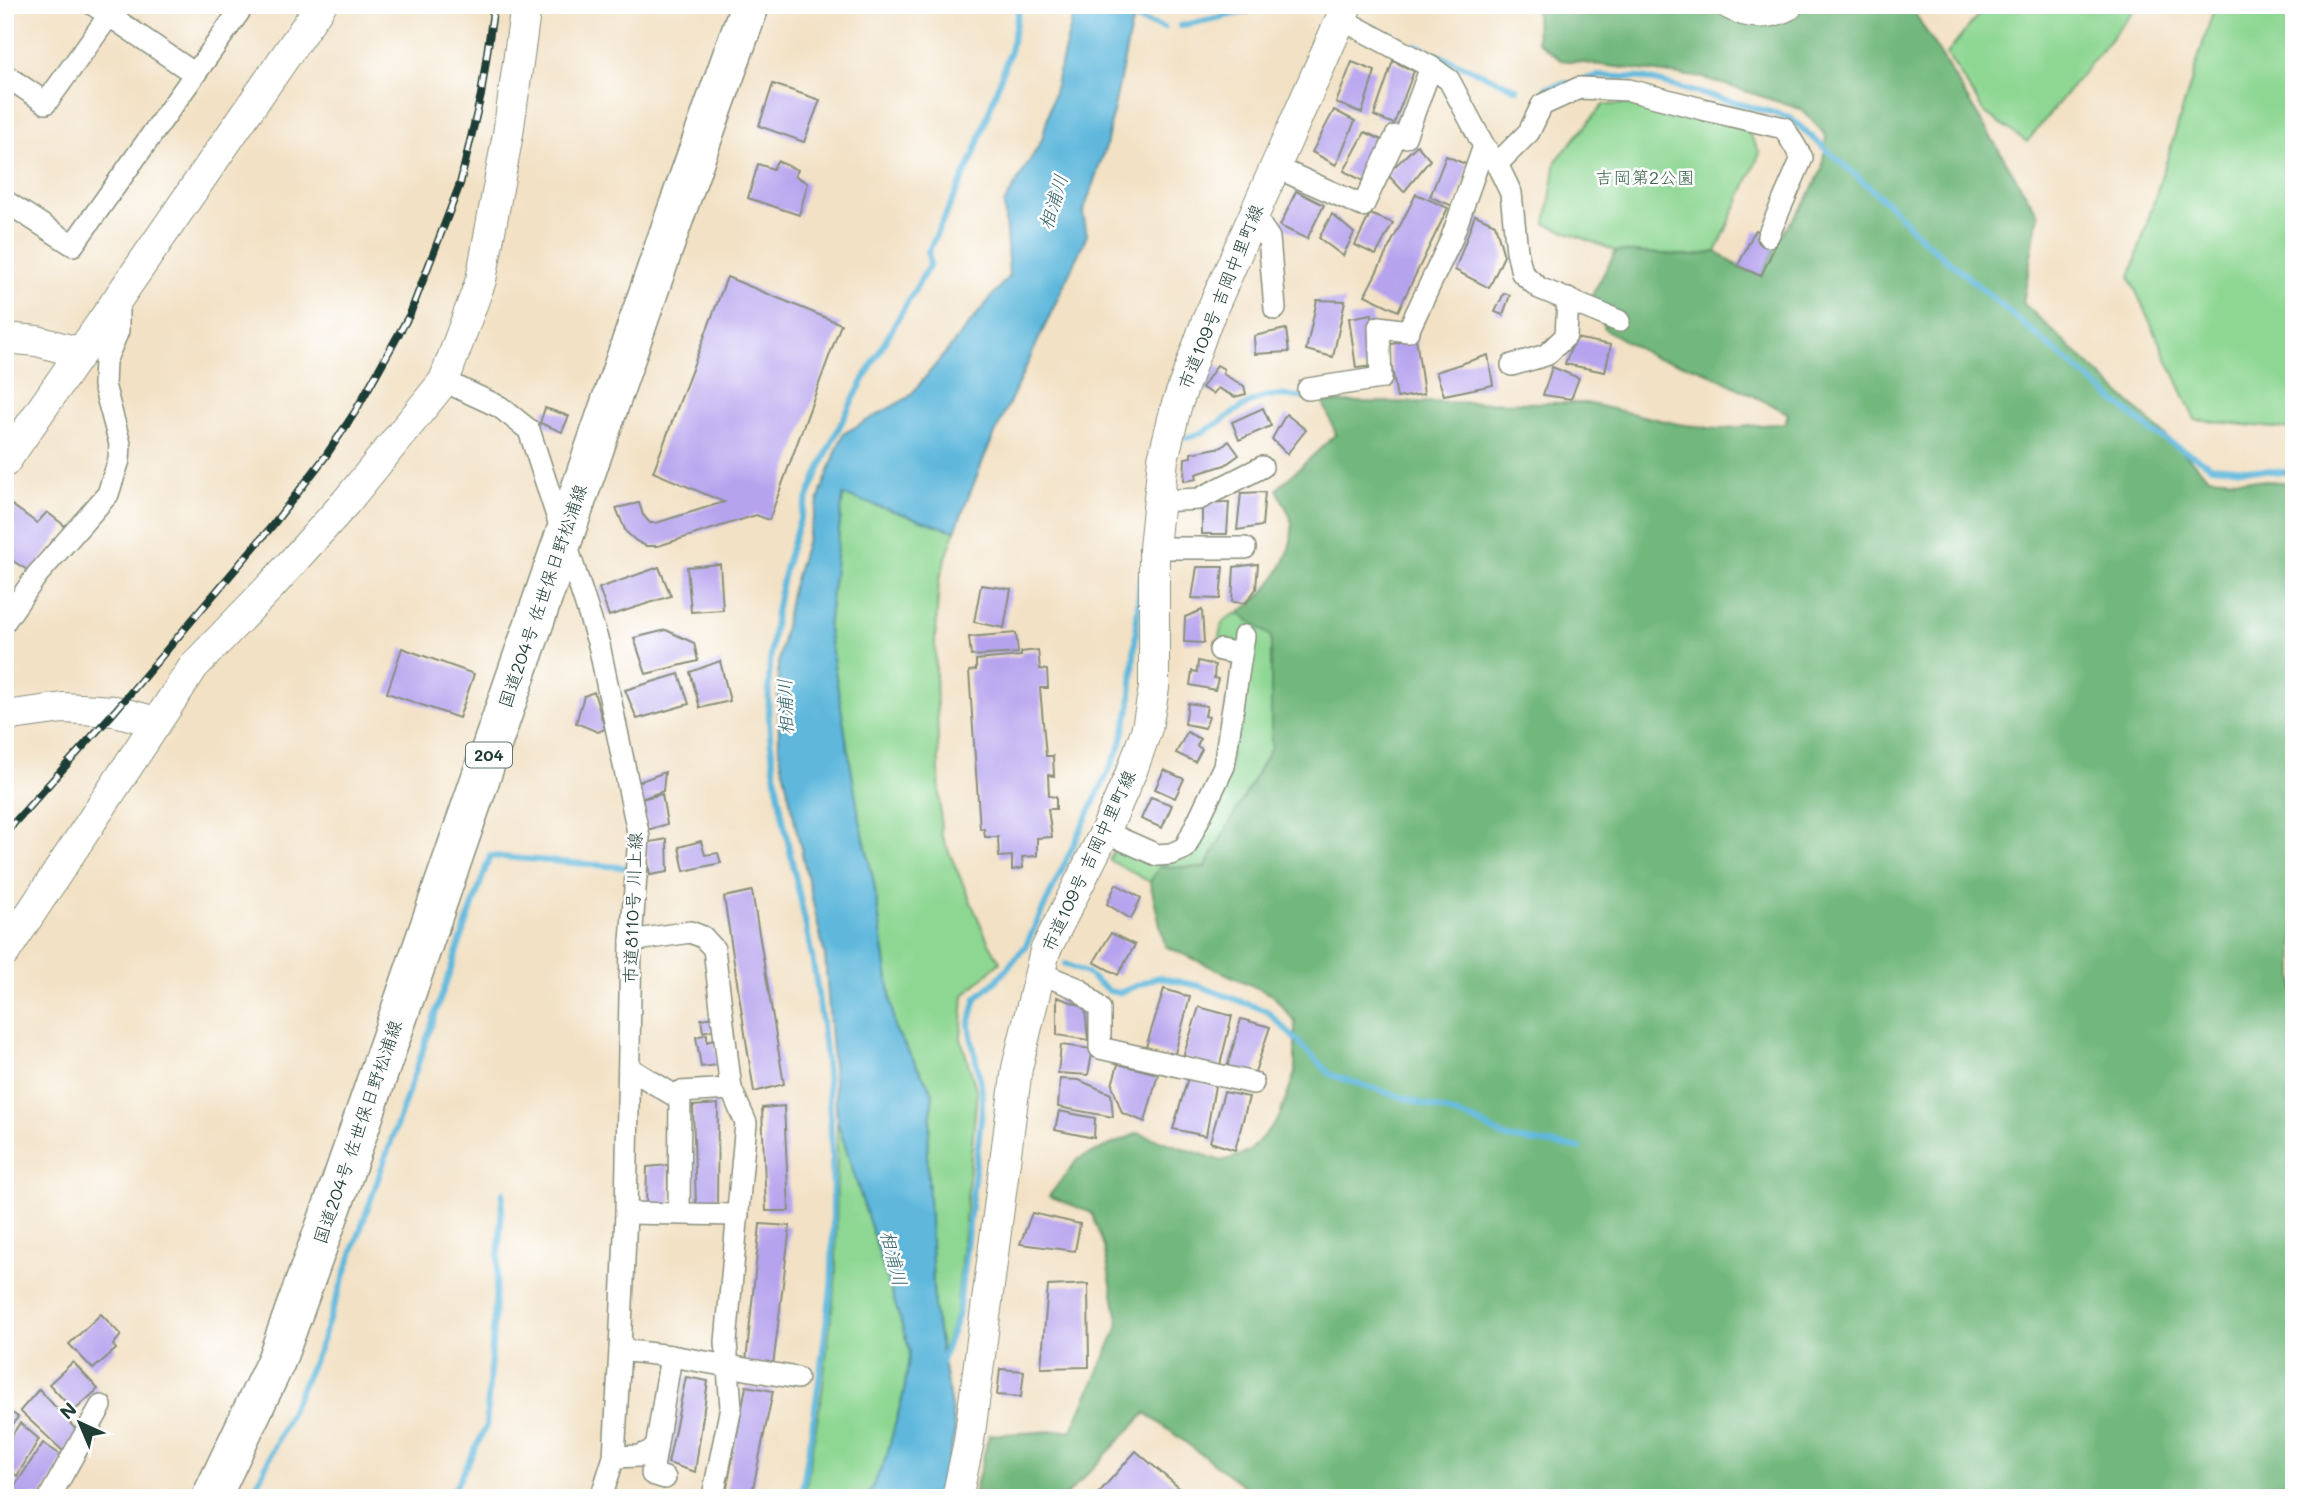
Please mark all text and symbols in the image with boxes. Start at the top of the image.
park label: 吉岡第2公園 [1595,165,1695,189]
water label: 相浦川 [1032,171,1073,233]
street label: 市道109号 吉岡中里町線 [1172,201,1268,393]
street label: 国道204号 佐世保日野松浦線 [492,480,592,711]
water label: 相浦川 [771,678,798,736]
road number: 204 [466,742,512,768]
street label: 市道109号 吉岡中里町線 [1035,766,1141,955]
street label: 市道8110号 川上線 [617,832,647,984]
street label: 国道204号 佐世保日野松浦線 [307,1016,407,1247]
water label: 相浦川 [875,1227,914,1289]
north arrow [46,1388,116,1458]
text: N [54,1396,82,1424]

